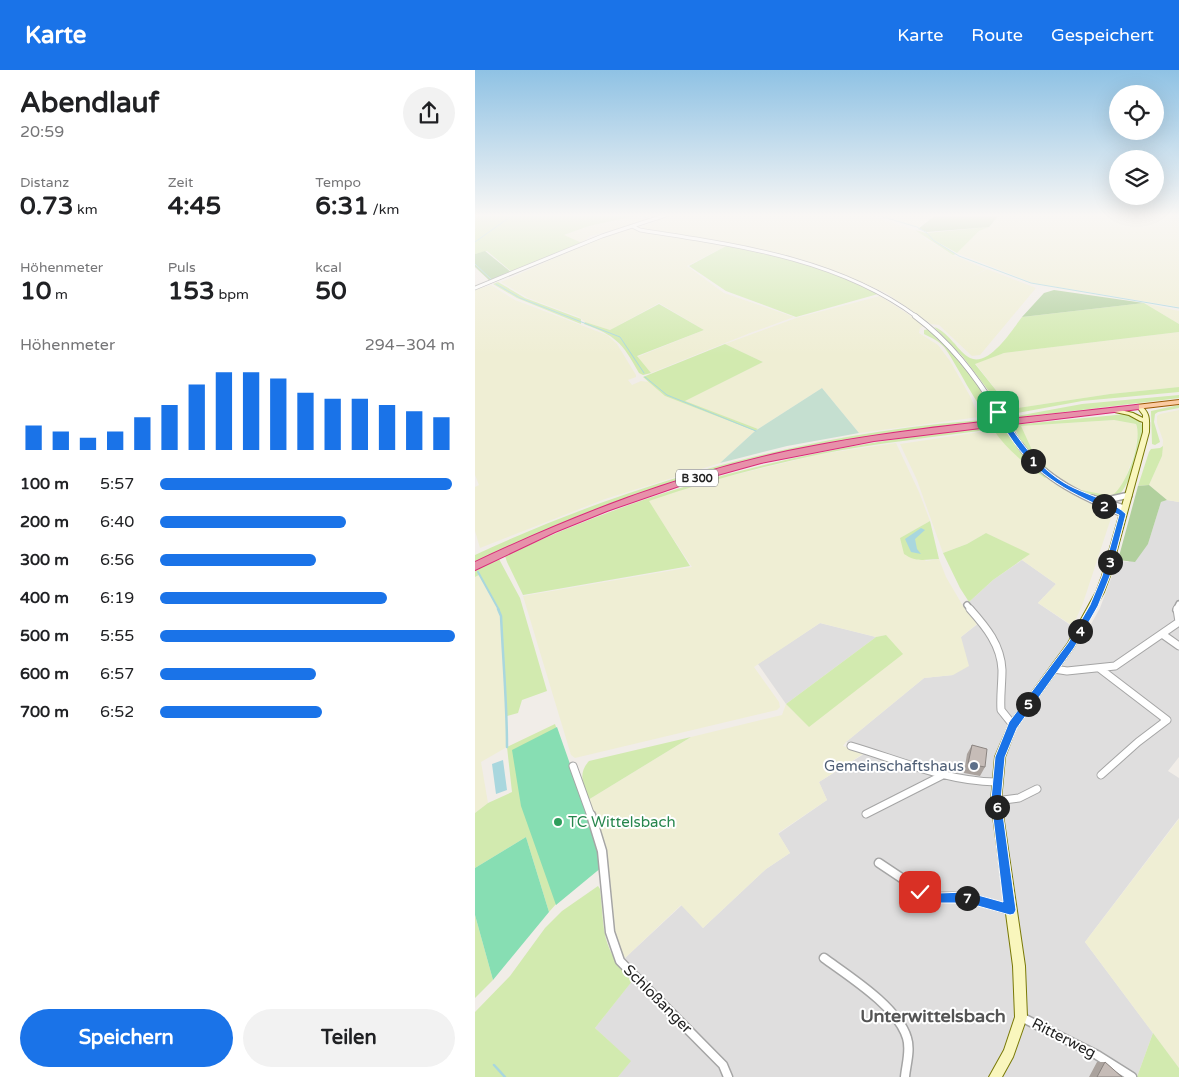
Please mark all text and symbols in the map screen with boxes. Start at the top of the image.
text: Karte [25,21,86,50]
text: Karte [897,24,943,46]
text: Route [971,24,1023,46]
text: Gespeichert [1051,24,1154,46]
map controls [1109,85,1164,205]
button: locate [1109,85,1164,140]
text: Abendlauf [20,86,159,120]
button: share [403,87,455,139]
text: 20:59 [20,122,64,142]
button: layers [1109,150,1164,205]
text: Distanz [20,174,69,191]
text: Zeit [168,174,193,191]
text: Tempo [315,174,361,191]
text: 0.73 [20,191,73,221]
text: 4:45 [168,191,221,221]
text: 6:31 [315,191,369,221]
text: km [73,201,97,218]
text: /km [369,201,399,218]
text: Höhenmeter [20,259,103,276]
text: Puls [168,259,196,276]
text: kcal [315,259,342,276]
text: 10 [20,276,51,306]
text: 153 [168,276,215,306]
text: 50 [315,276,347,306]
text: m [51,286,68,303]
text: bpm [215,286,249,303]
text: Höhenmeter [20,335,115,355]
text: 294–304 m [365,335,455,355]
pin [977,391,1019,433]
icon: arrive [984,398,1012,426]
pin: 1 [1021,448,1045,474]
text: 1 [1029,453,1038,470]
road number: B 300 [676,469,718,486]
text: 100 m [20,474,69,494]
text: 5:57 [100,474,134,494]
pin: 2 [1091,494,1117,518]
text: 2 [1100,498,1109,515]
text: 200 m [20,512,69,532]
text: 6:40 [100,512,134,532]
text: 300 m [20,550,69,570]
text: 6:56 [100,550,134,570]
pin: 3 [1097,550,1123,574]
text: 3 [1106,554,1115,571]
text: 400 m [20,588,69,608]
text: 6:19 [100,588,134,608]
pin: 4 [1067,618,1093,644]
text: 4 [1076,623,1085,640]
text: 500 m [20,626,69,646]
text: 5:55 [100,626,134,646]
text: 600 m [20,664,69,684]
text: 6:57 [100,664,134,684]
pin: 5 [1015,692,1041,716]
text: 5 [1024,696,1033,713]
text: 700 m [20,702,69,722]
text: 6:52 [100,702,134,722]
place label: Gemeinschaftshaus [824,757,964,775]
marker: Gemeinschaftshaus [968,760,980,772]
pin: 6 [985,794,1009,820]
text: 6 [993,799,1002,816]
place label: TC Wittelsbach [568,813,676,831]
marker: TC Wittelsbach [552,816,564,828]
pin [899,871,941,913]
icon: check [906,878,934,906]
pin: 7 [955,886,979,910]
text: 7 [963,890,972,907]
street label: Schloßanger [620,961,696,1037]
district label: Unterwittelsbach [860,1005,1006,1027]
button: Speichern [20,1009,233,1067]
button: Teilen [243,1009,455,1067]
street label: Ritterweg [1029,1014,1099,1062]

